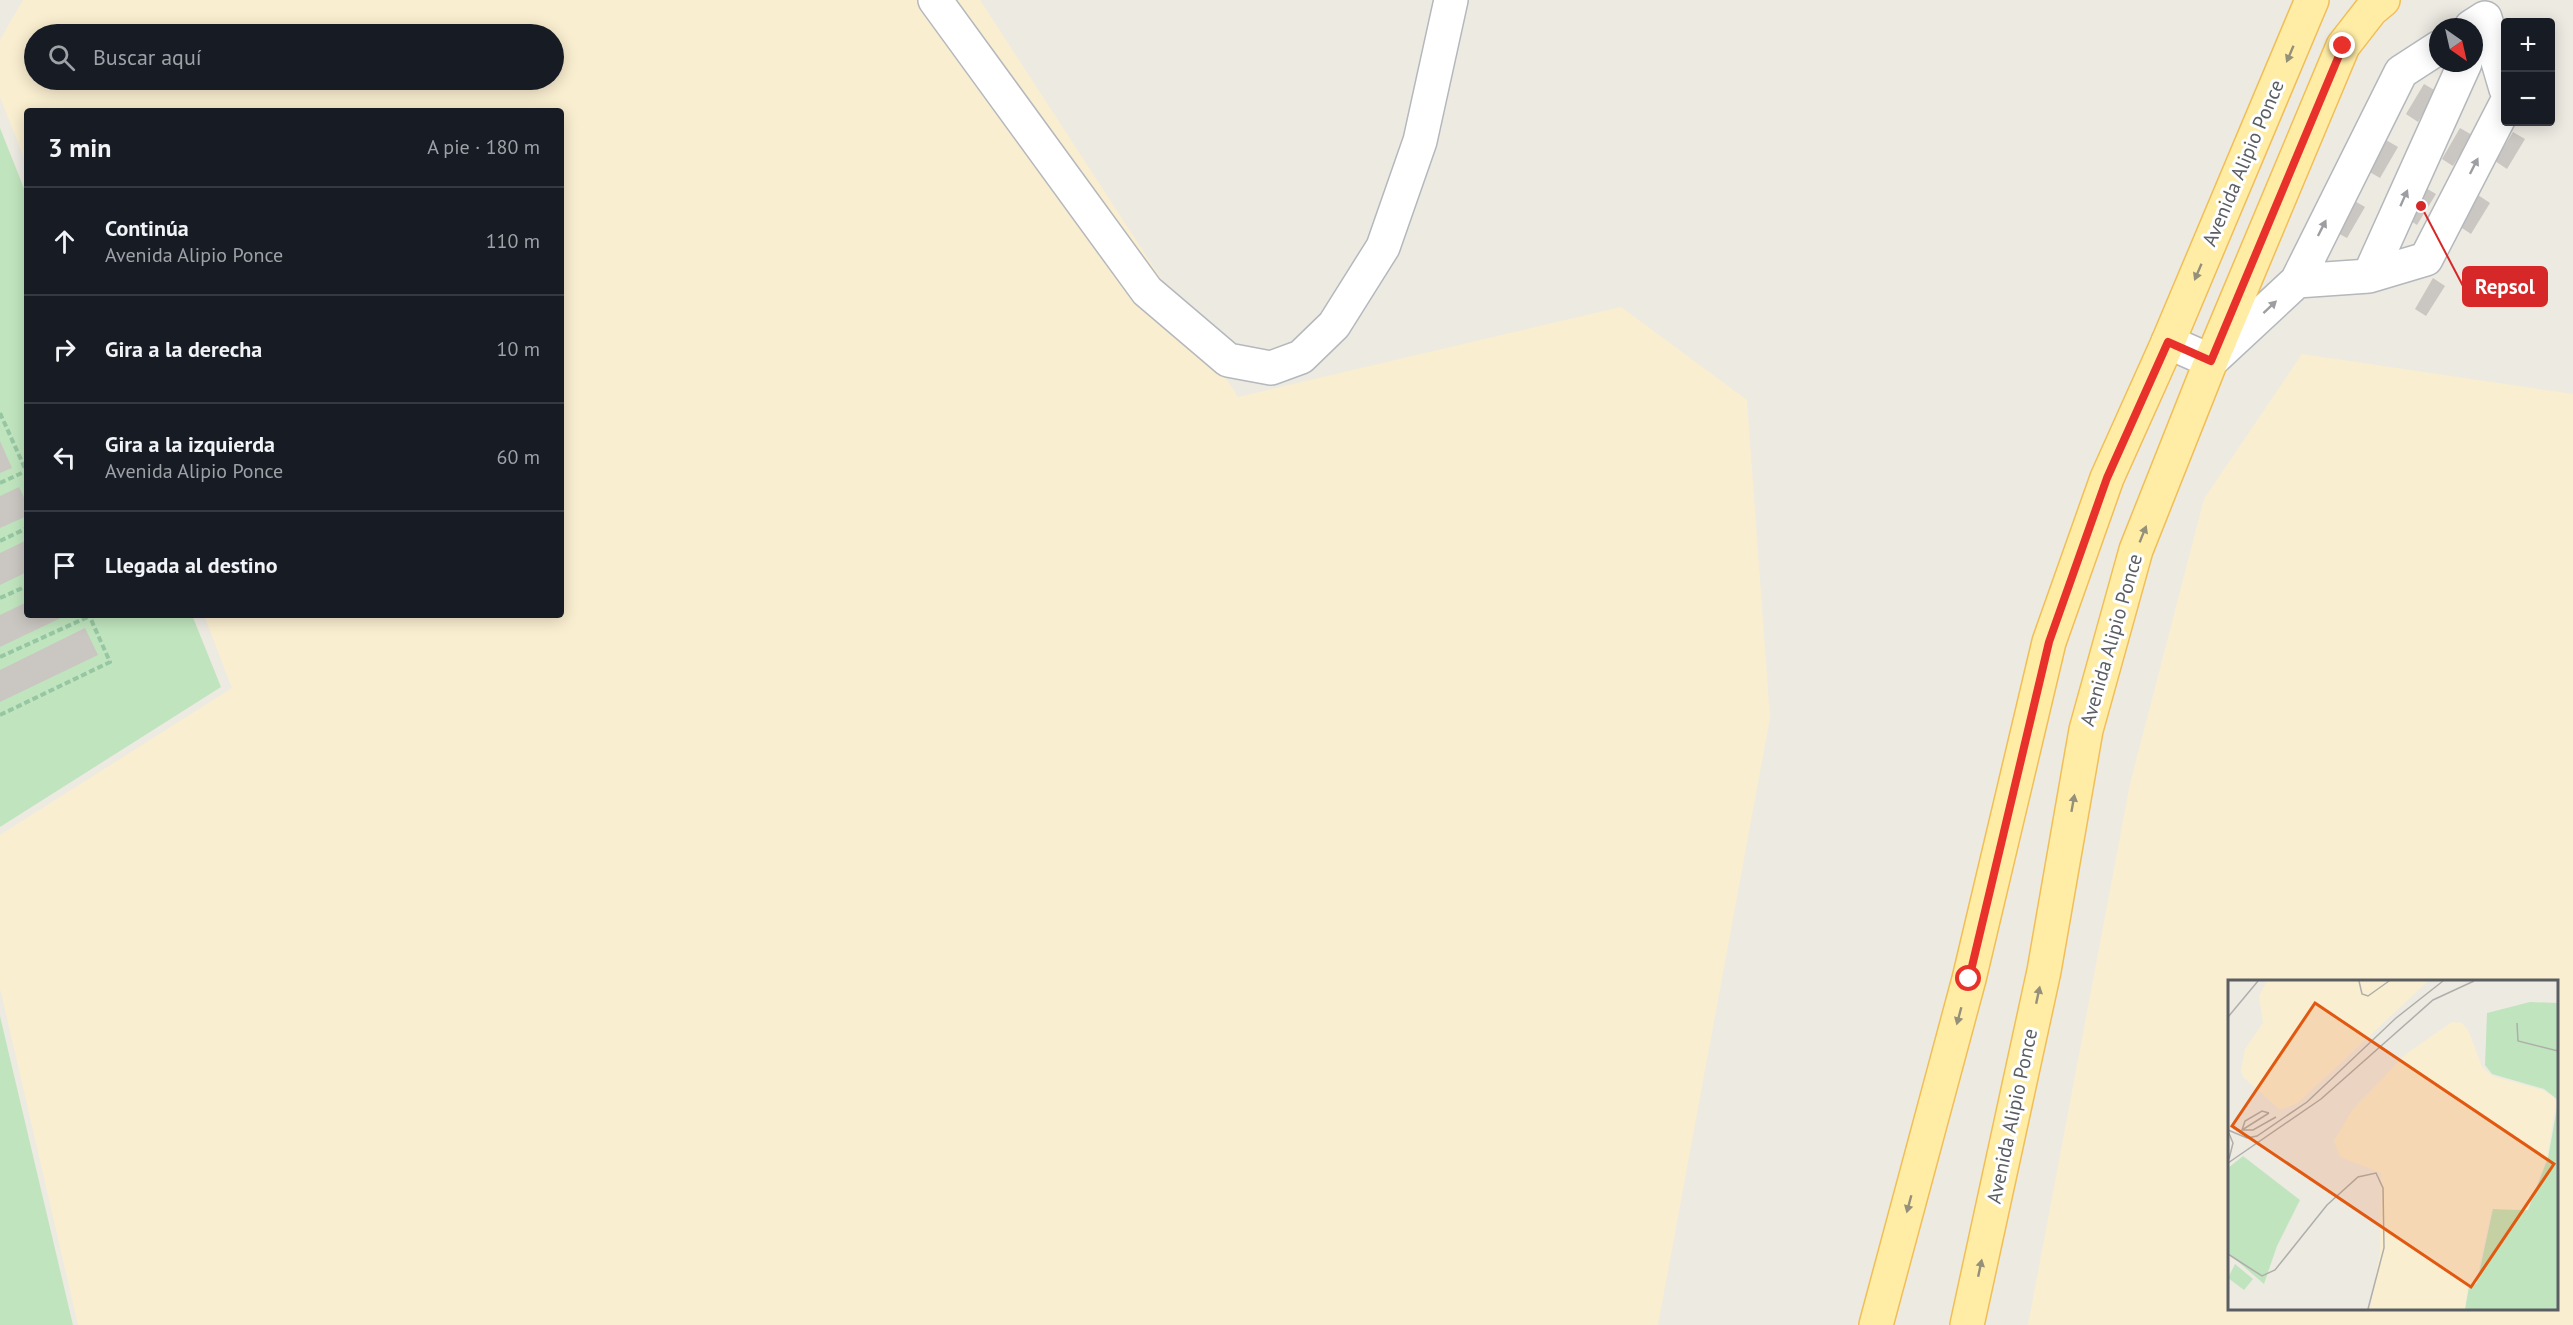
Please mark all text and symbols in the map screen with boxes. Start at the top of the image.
north arrow [2429,18,2483,72]
map controls [2501,18,2555,126]
button: + [2501,18,2555,72]
search box [24,24,564,90]
route end [2329,32,2355,58]
icon: search [45,41,78,74]
text: Buscar aquí [93,43,202,71]
one-way arrow [2285,45,2294,63]
button: − [2501,72,2555,126]
street label: Avenida Alipio Ponce [2196,76,2290,250]
text: 3 min [48,131,111,164]
text: A pie · 180 m [427,134,540,160]
one-way arrow [2469,157,2479,174]
one-way arrow [2400,190,2409,207]
text: Continúa [105,214,189,242]
one-way arrow [2317,220,2327,237]
icon: ahead [48,225,81,258]
text: 110 m [486,228,540,254]
text: Avenida Alipio Ponce [105,242,283,268]
one-way arrow [2193,264,2202,281]
callout: Repsol [2463,267,2547,306]
text: Repsol [2475,273,2536,300]
one-way arrow [2262,300,2277,314]
icon: right [48,333,81,366]
text: Gira a la derecha [105,335,262,363]
text: 10 m [497,336,540,362]
text: Gira a la izquierda [105,430,275,458]
icon: left [48,441,81,474]
text: 60 m [497,444,540,470]
text: Avenida Alipio Ponce [105,458,283,484]
one-way arrow [2138,524,2148,542]
icon: arrive [48,549,81,582]
text: Llegada al destino [105,551,278,579]
street label: Avenida Alipio Ponce [2074,551,2148,729]
one-way arrow [2069,794,2078,813]
route start [1955,965,1981,991]
inset map [2228,980,2558,1310]
one-way arrow [2034,986,2044,1004]
one-way arrow [1954,1007,1964,1025]
street label: Avenida Alipio Ponce [1981,1026,2043,1206]
one-way arrow [1903,1195,1913,1213]
one-way arrow [1975,1259,1985,1277]

